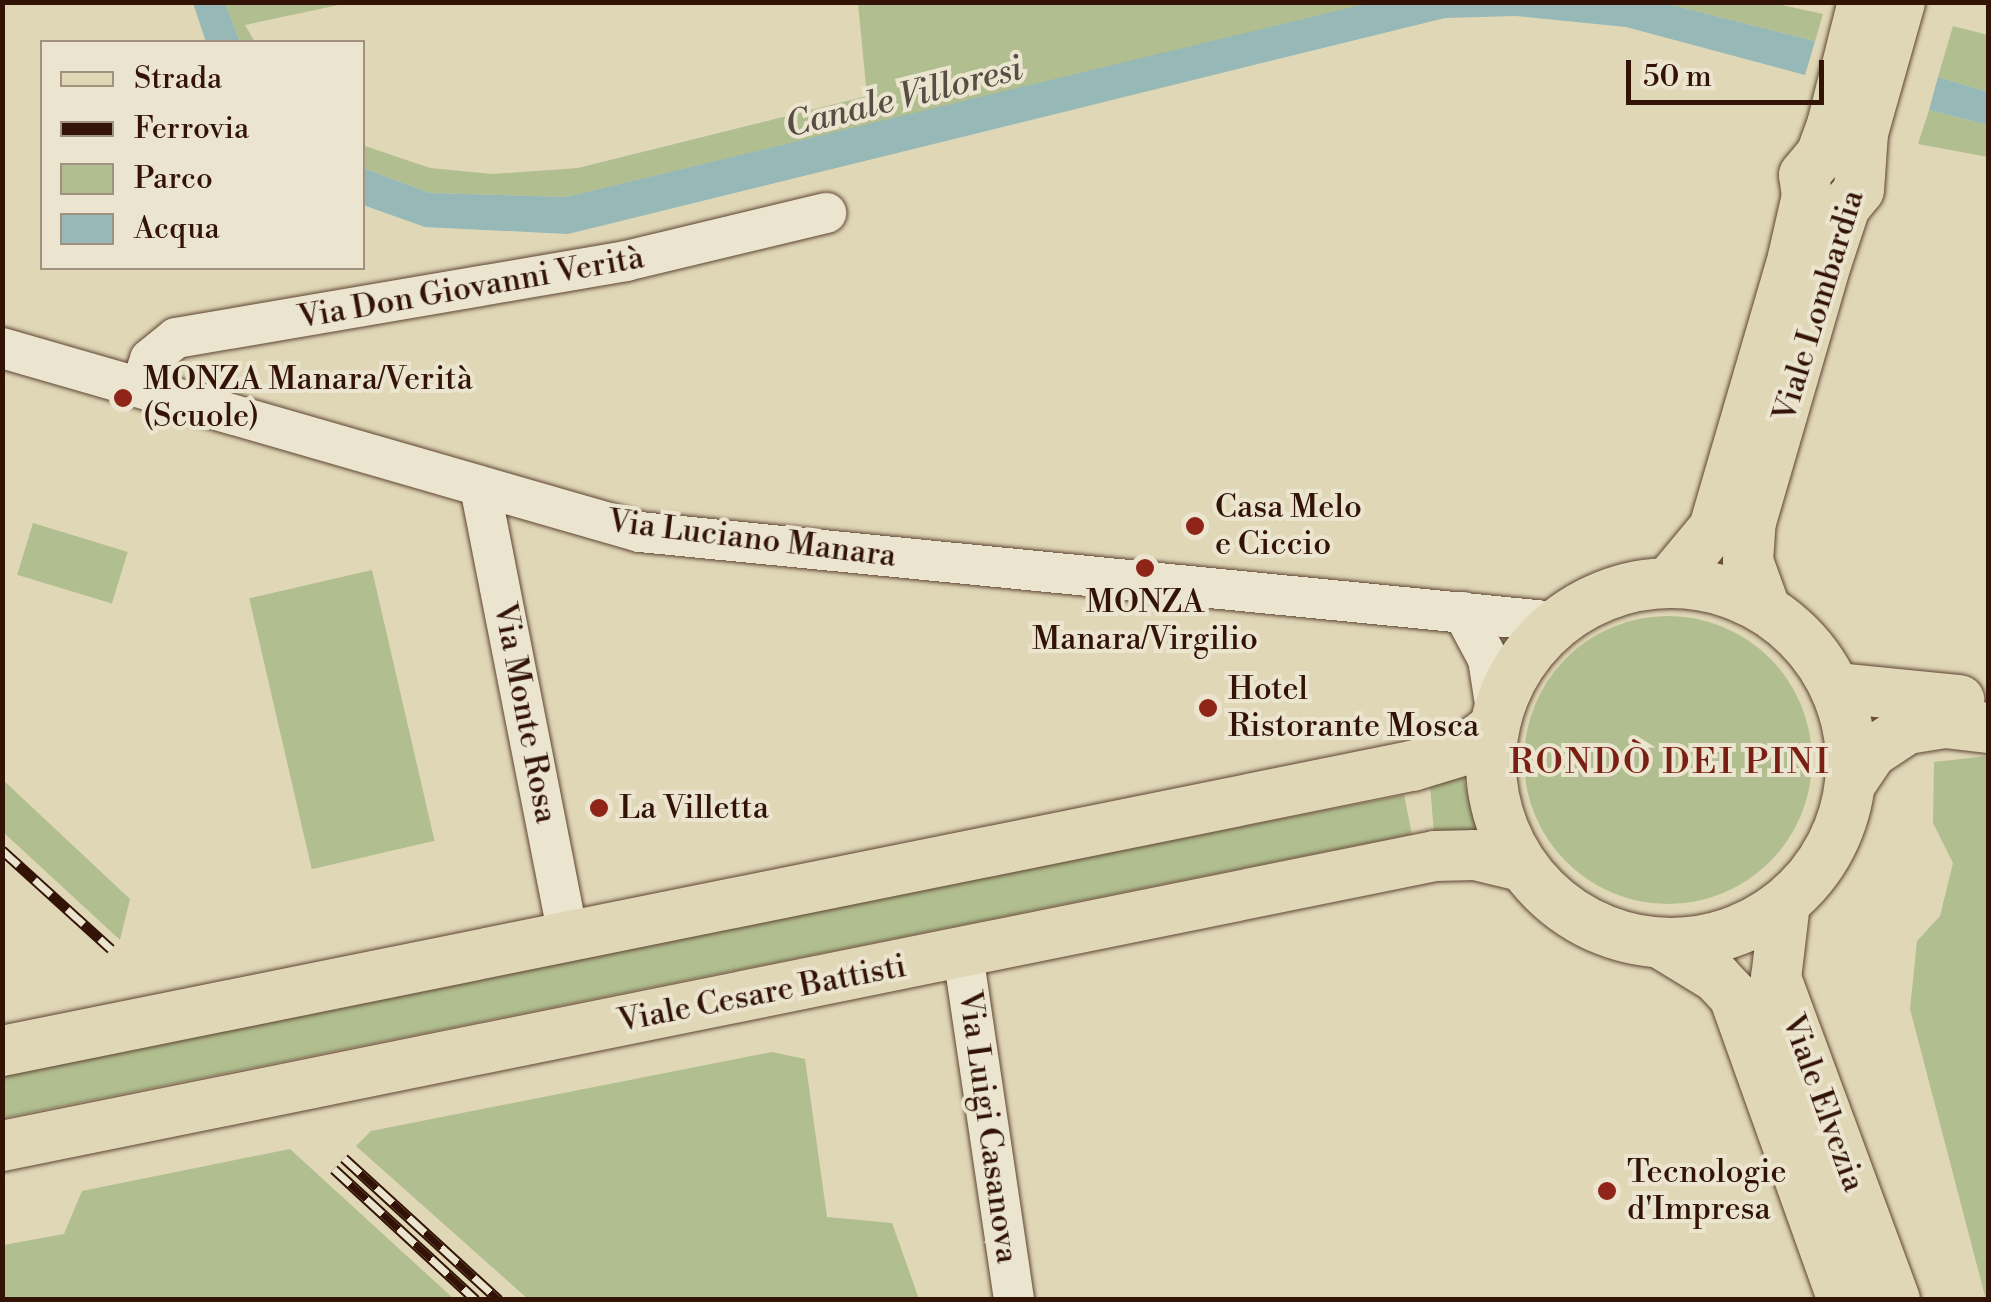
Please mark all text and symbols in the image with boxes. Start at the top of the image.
legend [40,40,365,270]
scale bar [1631,40,1828,102]
water label: Canale Villoresi [781,48,1027,148]
text: 50 m [1643,58,1712,96]
text: Strada [134,60,222,98]
text: Ferrovia [134,110,249,148]
text: Parco [134,160,213,198]
street label: Viale Lombardia [1766,186,1872,426]
text: Acqua [134,210,220,248]
street label: Via Don Giovanni Verità [295,239,647,337]
place label: MONZA Manara/Verità (Scuole) [143,361,473,436]
marker: MONZA Manara/Verità (Scuole) [112,387,134,409]
place label: Casa Melo e Ciccio [1215,489,1362,564]
street label: Via Luciano Manara [606,502,898,576]
marker: Casa Melo e Ciccio [1184,515,1206,537]
marker: MONZA Manara/Virgilio [1134,557,1156,579]
place label: MONZA Manara/Virgilio [1032,584,1258,659]
street label: Via Monte Rosa [485,600,565,826]
place label: Hotel Ristorante Mosca [1228,671,1479,746]
marker: Hotel Ristorante Mosca [1197,697,1219,719]
district label: RONDÒ DEI PINI [1509,742,1831,784]
place label: La Villetta [619,789,769,827]
marker: La Villetta [588,797,610,819]
street label: Viale Cesare Battisti [615,947,909,1041]
street label: Via Luigi Casanova [950,988,1026,1266]
street label: Viale Elvezia [1773,1009,1873,1197]
place label: Tecnologie d'Impresa [1627,1154,1787,1229]
marker: Tecnologie d'Impresa [1596,1180,1618,1202]

